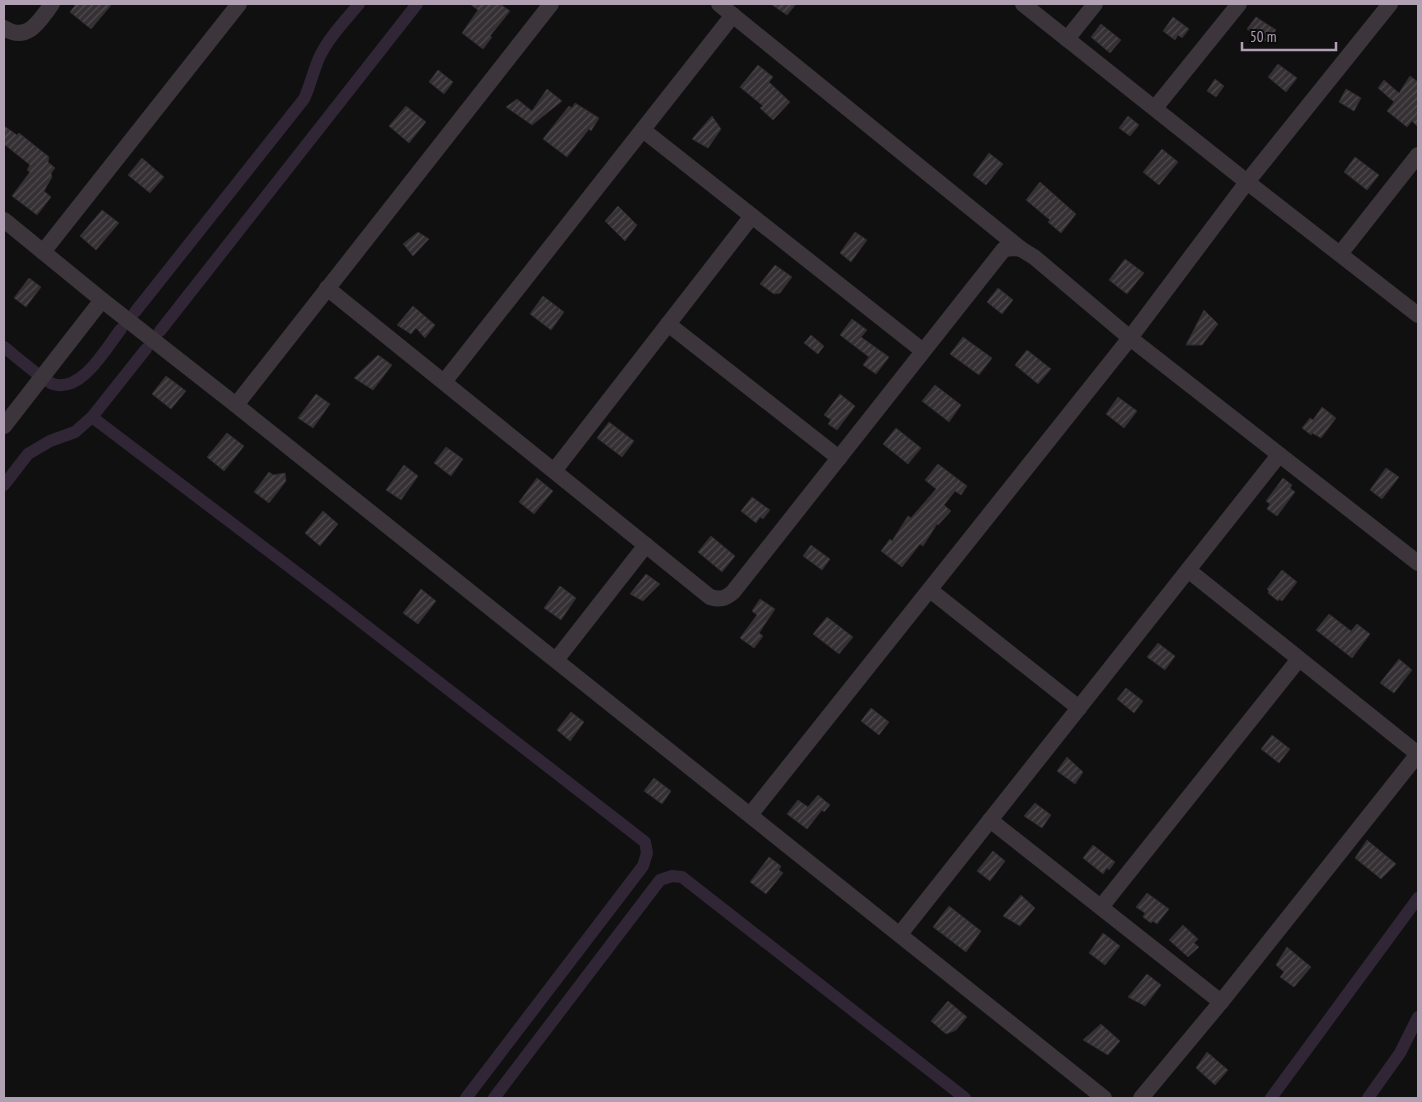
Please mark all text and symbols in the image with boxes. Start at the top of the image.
scale bar [1242,20,1336,52]
text: 50 m [1250,27,1276,46]

